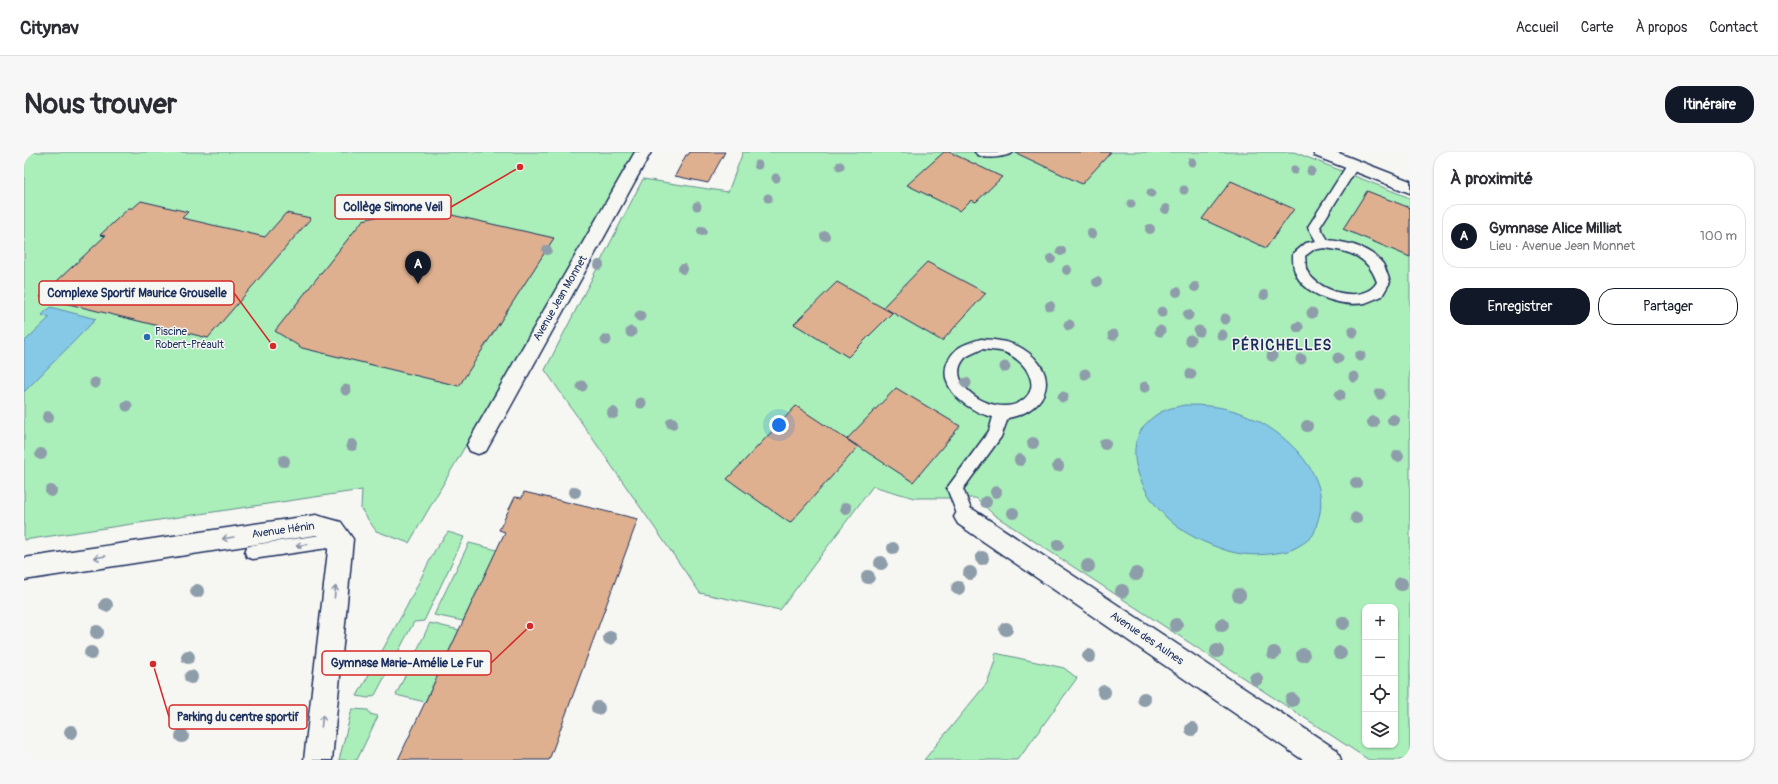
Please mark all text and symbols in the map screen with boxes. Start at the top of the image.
text: Citynav [20,16,79,40]
text: Accueil [1516,19,1559,36]
text: Carte [1581,19,1613,36]
text: À propos [1635,19,1687,36]
text: Contact [1709,19,1758,36]
button: Itinéraire [1665,86,1754,123]
text: Nous trouver [24,87,177,122]
text: À proximité [1450,168,1533,189]
callout: Collège Simone Veil [335,195,451,219]
text: Collège Simone Veil [343,200,443,215]
text: Gymnase Alice Milliat [1489,219,1622,238]
text: A [1460,228,1468,244]
text: 100 m [1700,228,1737,244]
text: Lieu · Avenue Jean Monnet [1489,238,1635,254]
pin: A [405,251,431,284]
street label: Avenue Jean Monnet [530,253,590,343]
callout: Complexe Sportif Maurice Grouselle [39,281,234,305]
text: Complexe Sportif Maurice Grouselle [47,286,228,301]
button: Enregistrer [1450,288,1590,325]
button: Partager [1598,288,1738,325]
place label: Piscine Robert-Préault [155,325,225,351]
marker: Piscine Robert-Préault [142,332,152,342]
district label: PÉRICHELLES [1232,336,1332,355]
your location [769,415,789,435]
street label: Avenue Hénin [251,519,315,541]
one-way arrow [222,534,235,542]
one-way arrow [296,541,309,549]
one-way arrow [94,553,107,561]
one-way arrow [332,586,339,599]
map controls [1362,604,1398,748]
button: + [1362,604,1398,640]
street label: Avenue des Aulnes [1108,609,1186,667]
button: − [1362,640,1398,676]
callout: Gymnase Marie-Amélie Le Fur [322,651,491,675]
text: Gymnase Marie-Amélie Le Fur [331,656,484,671]
button: locate [1362,676,1398,712]
callout: Parking du centre sportif [169,705,307,729]
text: Parking du centre sportif [177,710,299,725]
button: layers [1362,712,1398,748]
one-way arrow [318,715,326,728]

